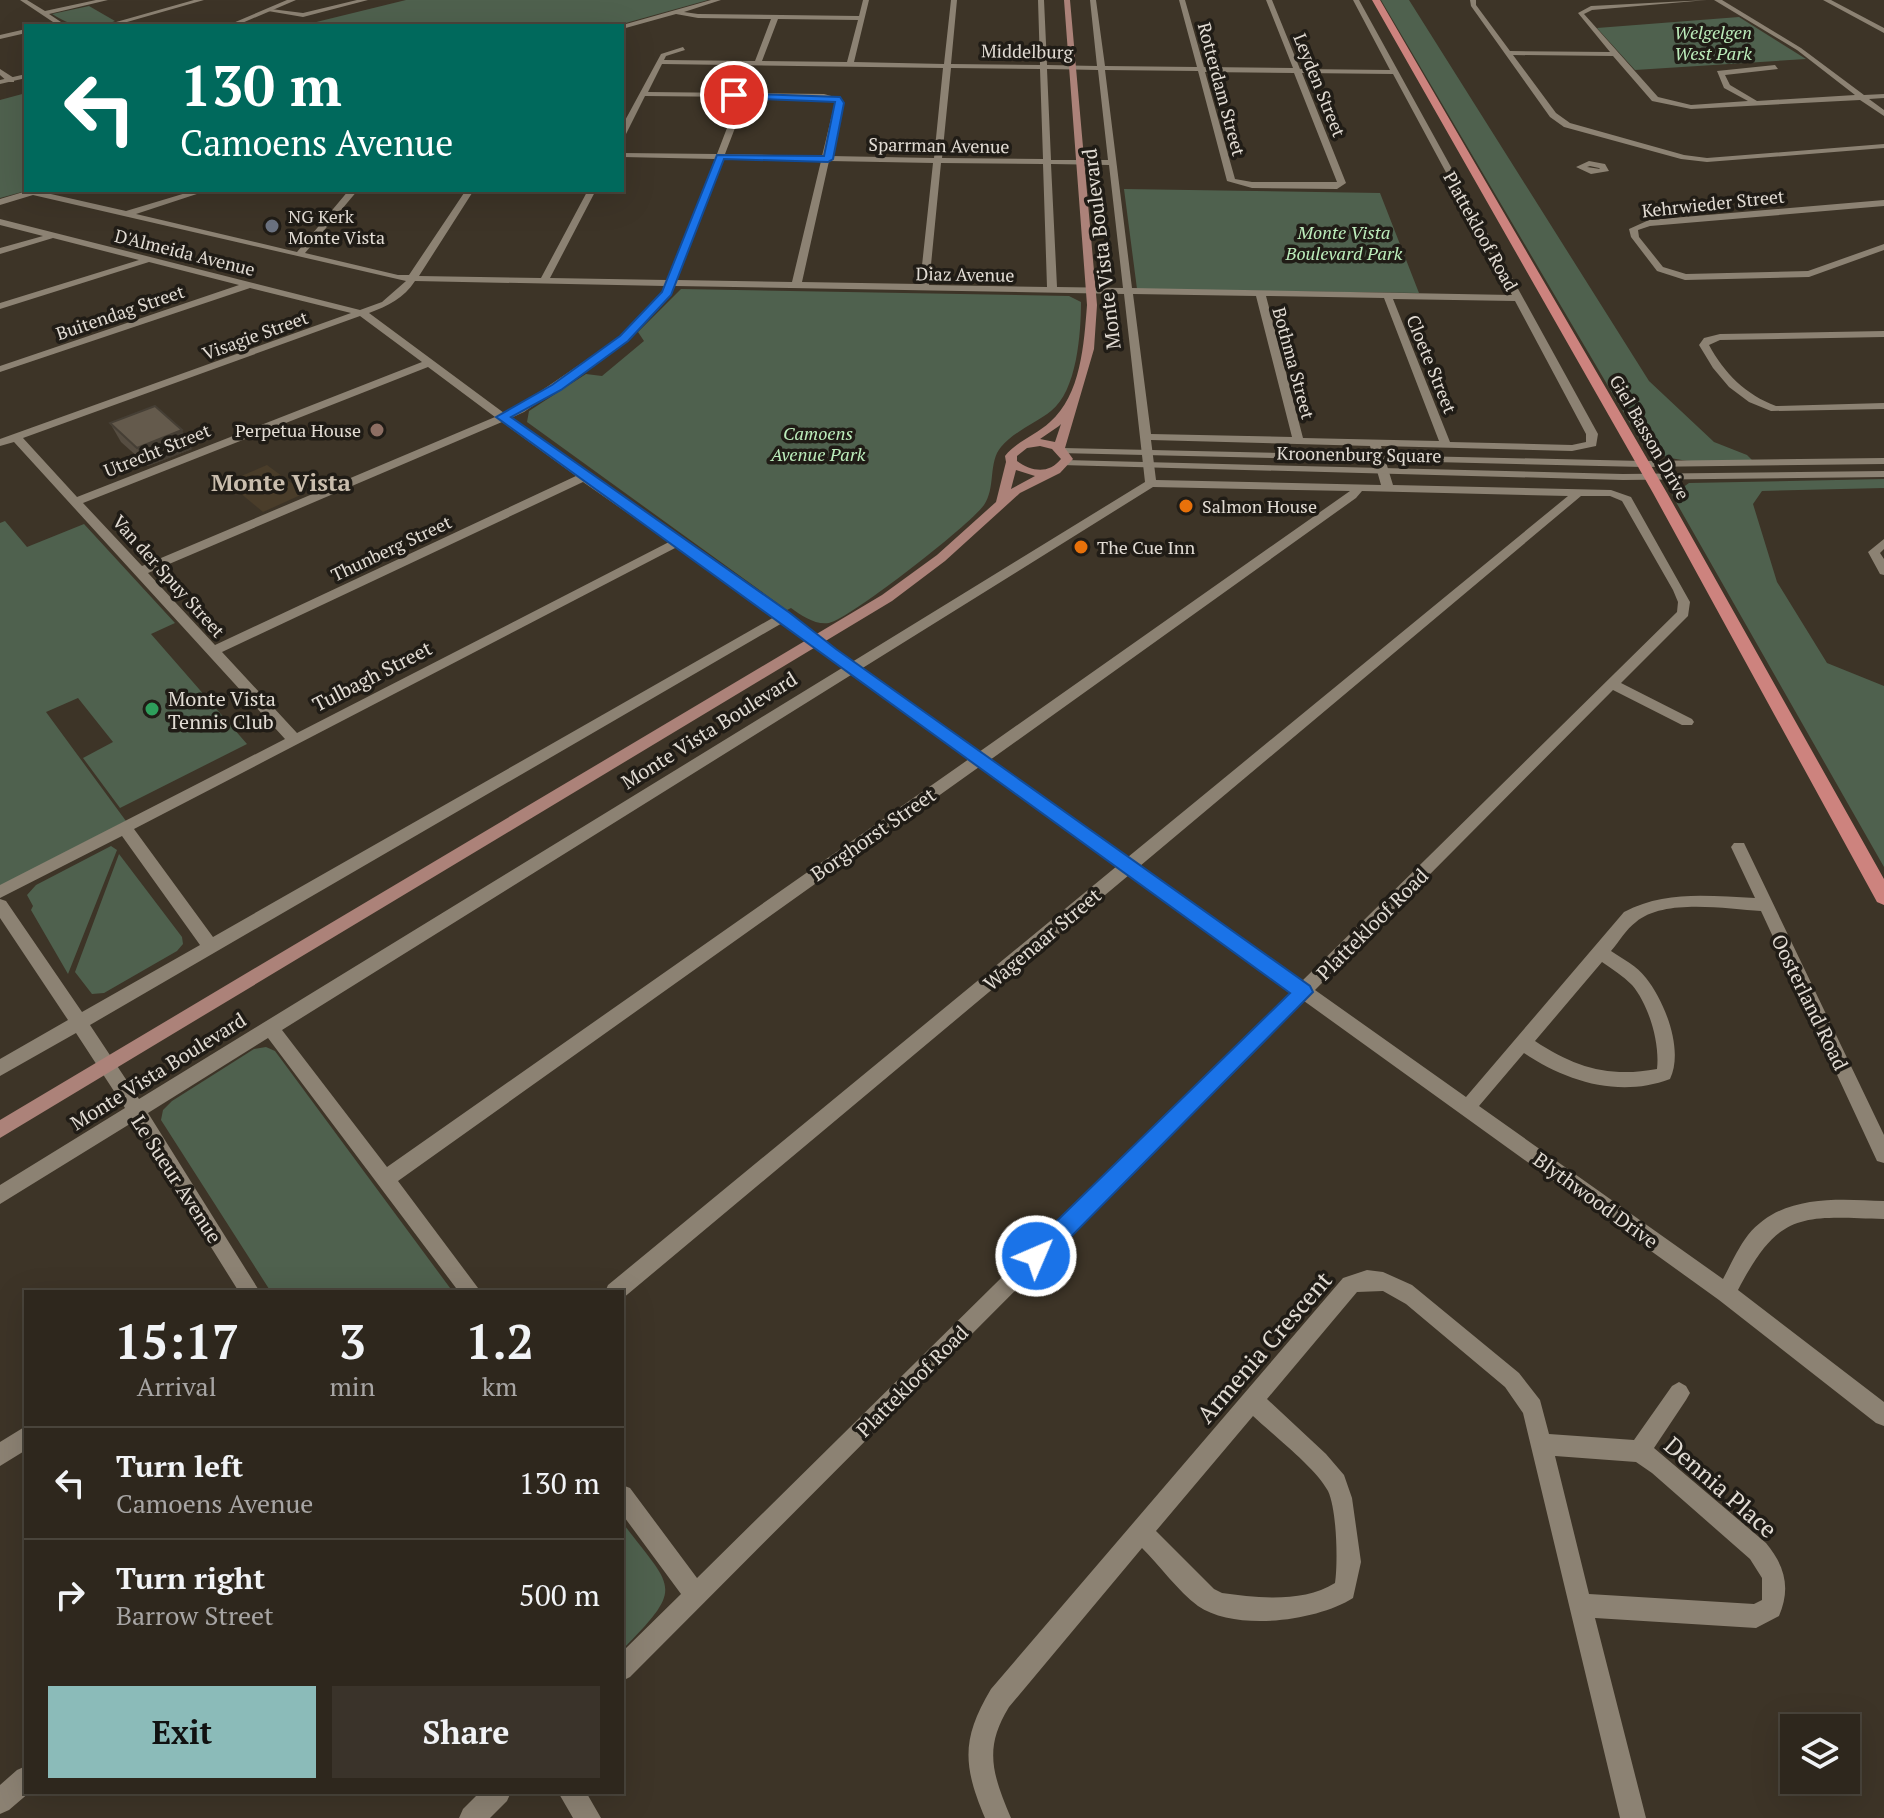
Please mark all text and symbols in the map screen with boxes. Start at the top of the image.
street label: Rotterdam Street [1193,20,1251,159]
park label: Welgelgen West Park [1674,20,1752,65]
street label: Leyden Street [1288,30,1352,141]
street label: Middelburg [981,38,1074,64]
text: 130 m [180,48,342,122]
icon: left [48,56,152,160]
pin [700,61,768,129]
icon: arrive [712,73,756,117]
text: Camoens Avenue [180,119,453,166]
street label: Sparrman Avenue [868,132,1010,158]
street label: Monte Vista Boulevard [1075,147,1127,351]
street label: Plattekloof Road [1438,167,1524,295]
street label: Kehrwieder Street [1640,184,1786,222]
place label: NG Kerk Monte Vista [288,204,385,249]
marker: NG Kerk Monte Vista [263,217,281,235]
park label: Monte Vista Boulevard Park [1285,220,1403,265]
street label: D'Almeida Avenue [112,223,258,281]
street label: Diaz Avenue [915,261,1015,287]
street label: Buitendag Street [53,279,188,345]
street label: Bothma Street [1268,304,1321,422]
street label: Visagie Street [199,305,312,365]
street label: Cloete Street [1401,311,1463,417]
street label: Giel Basson Drive [1605,370,1695,504]
street label: Utrecht Street [100,418,214,482]
place label: Perpetua House [235,418,361,442]
marker: Perpetua House [368,421,386,439]
park label: Camoens Avenue Park [770,421,866,466]
street label: Kroonenburg Square [1276,441,1442,467]
district label: Monte Vista [211,466,352,498]
place label: Salmon House [1202,494,1317,518]
marker: Salmon House [1177,497,1195,515]
street label: Thunberg Street [327,509,455,586]
street label: Van der Spuy Street [108,510,231,643]
place label: The Cue Inn [1097,535,1196,559]
marker: The Cue Inn [1072,538,1090,556]
street label: Tulbagh Street [308,634,437,718]
street label: Monte Vista Boulevard [616,665,802,795]
place label: Monte Vista Tennis Club [168,685,276,735]
marker: Monte Vista Tennis Club [143,700,161,718]
street label: Borghorst Street [805,781,941,887]
street label: Plattekloof Road [1310,862,1434,986]
street label: Wagenaar Street [977,881,1107,996]
street label: Oosterland Road [1765,929,1855,1075]
street label: Monte Vista Boulevard [65,1006,251,1136]
street label: Le Sueur Avenue [126,1110,228,1248]
street label: Blythwood Drive [1528,1146,1664,1254]
position arrow [994,1214,1078,1298]
street label: Armenia Crescent [1189,1264,1339,1430]
text: 15:17 [114,1309,239,1373]
text: 3 [339,1309,366,1373]
text: 1.2 [465,1309,534,1373]
street label: Plattekloof Road [850,1319,974,1443]
text: Arrival [137,1369,217,1403]
text: min [329,1369,375,1403]
text: km [482,1369,517,1403]
street label: Dennia Place [1658,1429,1784,1545]
text: Turn left [116,1446,243,1486]
icon: left [48,1461,92,1505]
text: 130 m [519,1463,600,1503]
text: Camoens Avenue [116,1486,313,1520]
text: Turn right [116,1558,265,1598]
icon: right [48,1573,92,1617]
text: 500 m [519,1575,600,1615]
text: Barrow Street [116,1598,274,1632]
button: Exit [48,1686,316,1778]
button: Share [332,1686,600,1778]
map controls [1780,1714,1860,1794]
button: layers [1780,1714,1860,1794]

